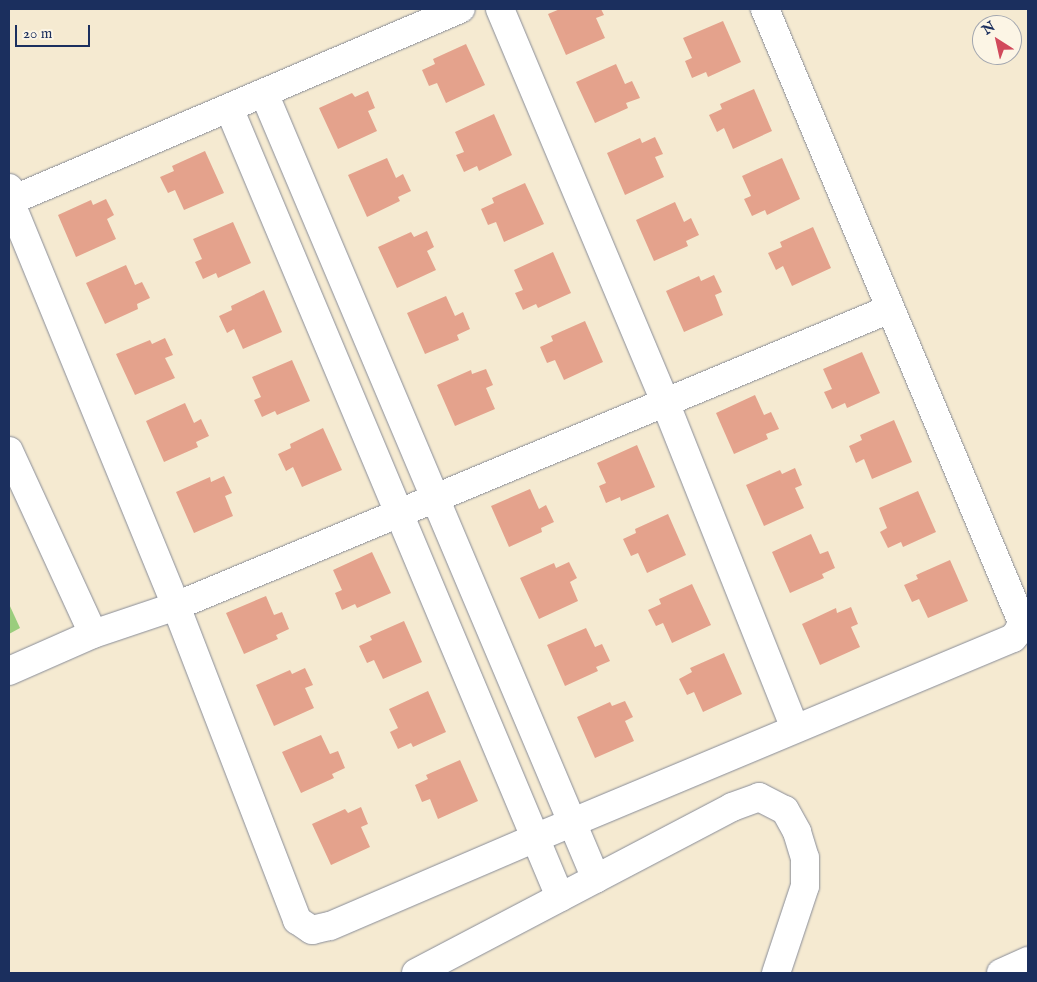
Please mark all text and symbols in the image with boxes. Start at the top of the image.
scale bar [18,15,92,47]
north arrow [972,15,1022,65]
text: N [979,18,999,39]
text: 20 m [23,24,52,43]

